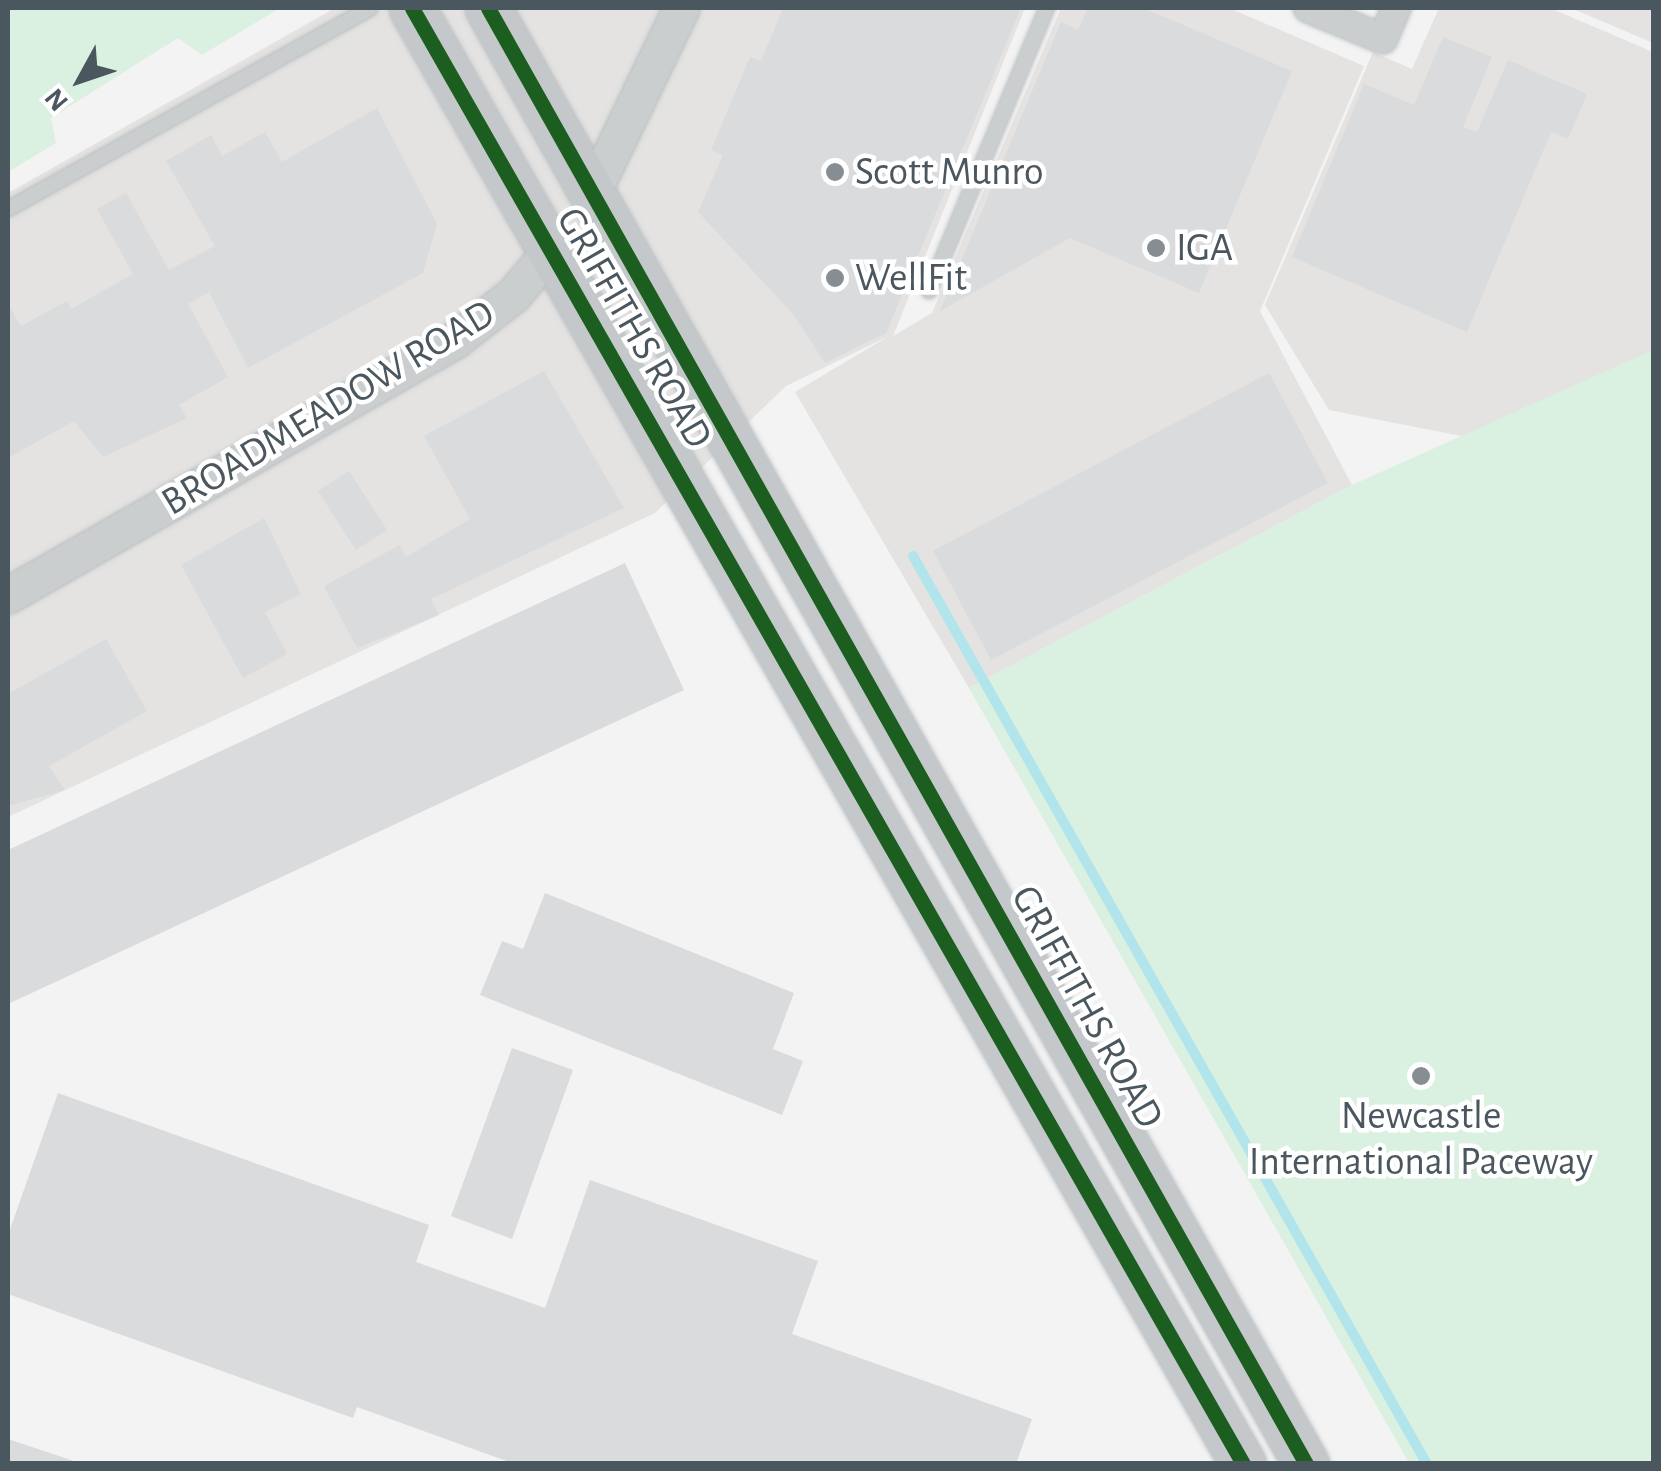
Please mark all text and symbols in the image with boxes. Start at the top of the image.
north arrow [30,30,130,130]
text: N [40,83,74,116]
place label: Scott Munro [855,148,1044,196]
marker: Scott Munro [824,161,846,183]
street label: GRIFFITHS ROAD [546,199,722,457]
place label: IGA [1176,224,1233,272]
marker: IGA [1145,237,1167,259]
place label: WellFit [855,254,967,302]
marker: WellFit [824,267,846,289]
street label: BROADMEADOW ROAD [153,290,503,526]
street label: GRIFFITHS ROAD [1001,877,1173,1137]
marker: Newcastle International Paceway [1410,1065,1432,1087]
place label: Newcastle International Paceway [1249,1092,1593,1186]

